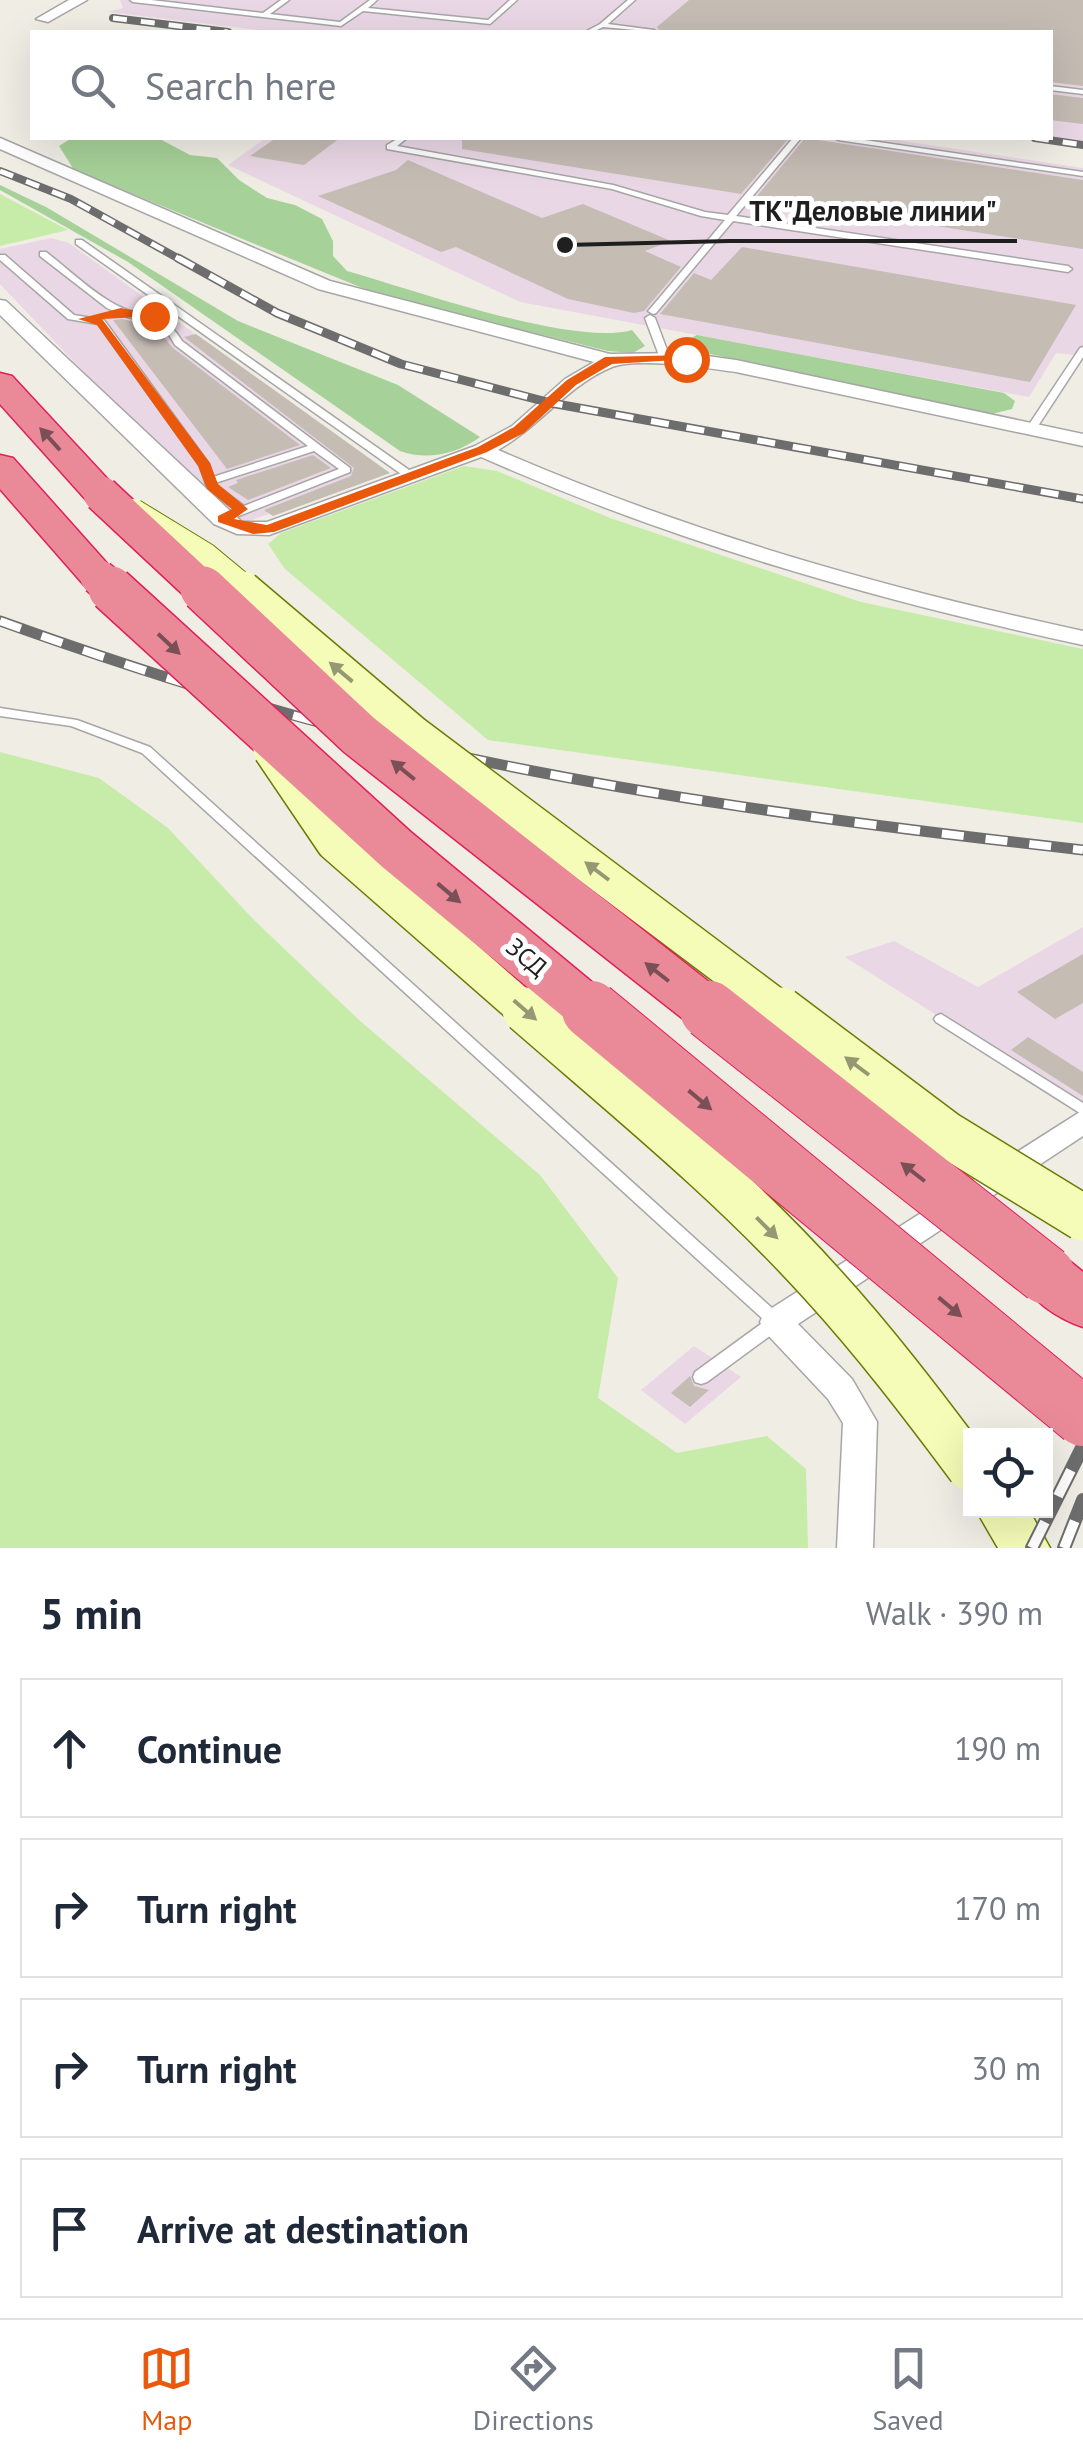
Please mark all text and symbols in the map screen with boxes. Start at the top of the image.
search box [30,30,1053,140]
icon: search [65,58,120,113]
text: Search here [145,61,337,110]
callout: ТК"Деловые линии" [729,183,1017,241]
text: ТК"Деловые линии" [749,192,997,229]
route end [132,294,178,340]
route start [664,337,710,383]
one-way arrow [40,427,62,452]
one-way arrow [157,632,181,655]
one-way arrow [328,661,353,683]
one-way arrow [390,760,416,781]
one-way arrow [584,862,610,882]
one-way arrow [436,882,461,904]
street label: ЗСД [500,931,554,984]
one-way arrow [644,963,670,983]
one-way arrow [513,999,538,1021]
one-way arrow [844,1057,870,1077]
one-way arrow [687,1088,712,1110]
one-way arrow [901,1162,926,1183]
one-way arrow [755,1215,778,1239]
one-way arrow [938,1296,963,1317]
map controls [963,1428,1053,1518]
button: locate [963,1428,1053,1518]
text: 5 min [40,1586,142,1641]
text: Walk · 390 m [866,1592,1043,1634]
icon: ahead [42,1721,97,1776]
text: Continue [137,1724,282,1773]
text: 190 m [954,1727,1041,1769]
icon: right [42,1881,97,1936]
text: Turn right [137,1884,297,1933]
text: 170 m [954,1887,1041,1929]
icon: right [42,2041,97,2096]
text: Turn right [137,2044,297,2093]
text: 30 m [972,2047,1041,2089]
icon: arrive [42,2201,97,2256]
text: Arrive at destination [137,2204,469,2253]
tab: Map [139,2341,194,2438]
tab: Directions [473,2341,594,2438]
tab: Saved [872,2341,944,2438]

